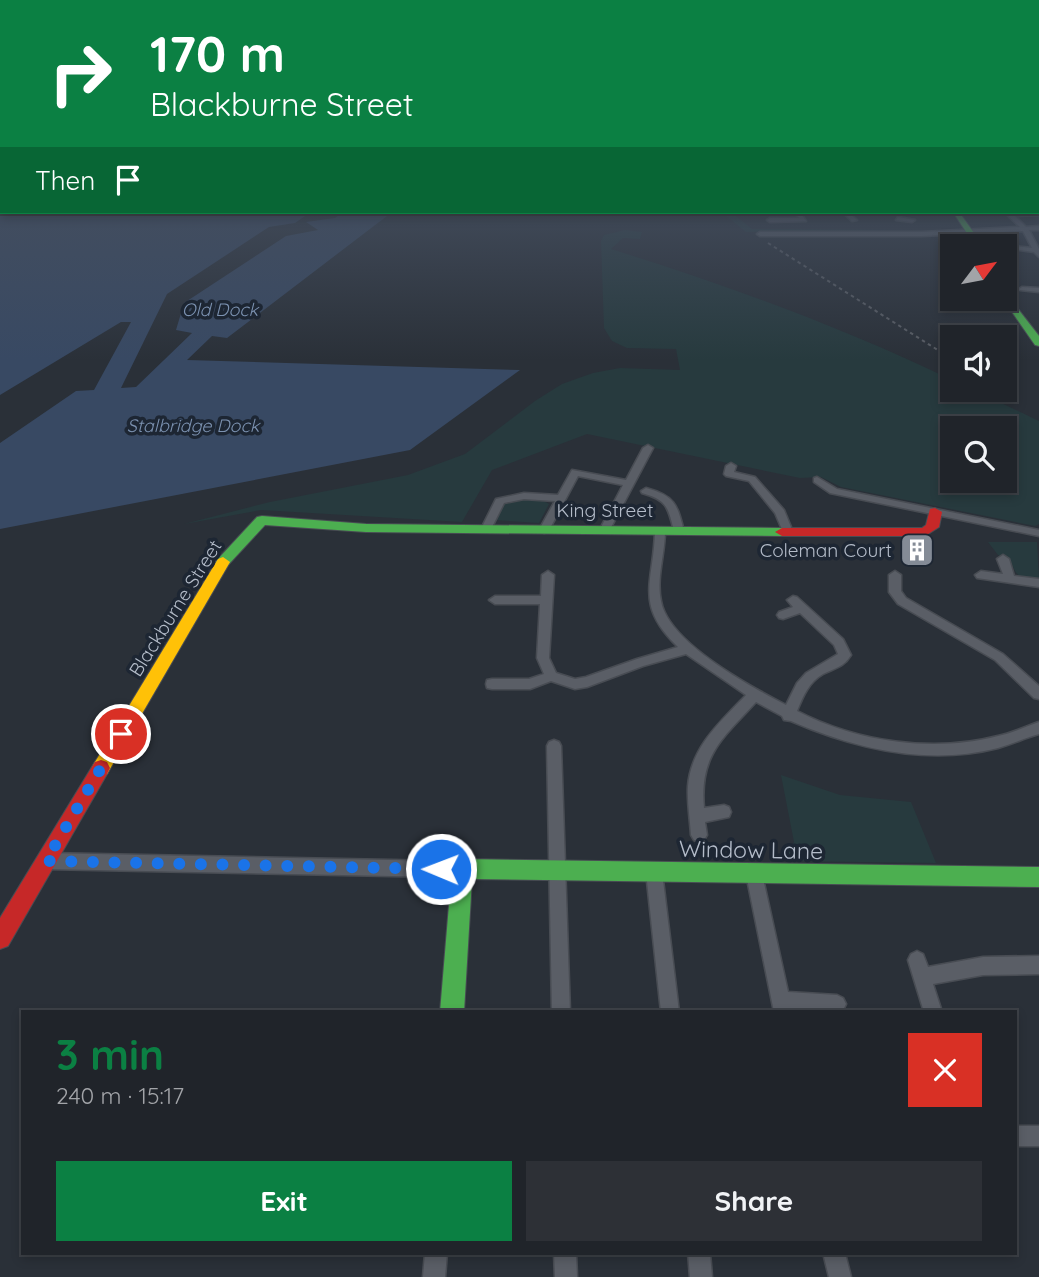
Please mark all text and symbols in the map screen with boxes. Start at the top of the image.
text: 170 m [150,23,285,84]
icon: right [35,28,126,119]
text: Blackburne Street [150,84,414,124]
icon: arrive [109,161,147,199]
text: Then [35,164,95,197]
north arrow [940,234,1017,312]
map controls [940,234,1017,493]
water label: Old Dock [182,298,260,321]
button: sound [940,325,1017,402]
water label: Stalbridge Dock [127,414,261,437]
button: search [940,416,1017,493]
street label: King Street [557,498,653,522]
building icon: Coleman Court [898,531,936,569]
street label: Blackburne Street [123,535,227,681]
place label: Coleman Court [760,538,892,562]
pin [91,704,151,764]
icon: arrive [102,715,140,753]
position arrow [404,832,478,906]
street label: Window Lane [679,834,823,865]
text: 3 min [56,1028,164,1081]
button: close [908,1033,982,1107]
text: 240 m · 15:17 [56,1081,184,1110]
button: Exit [56,1161,512,1241]
button: Share [526,1161,982,1241]

